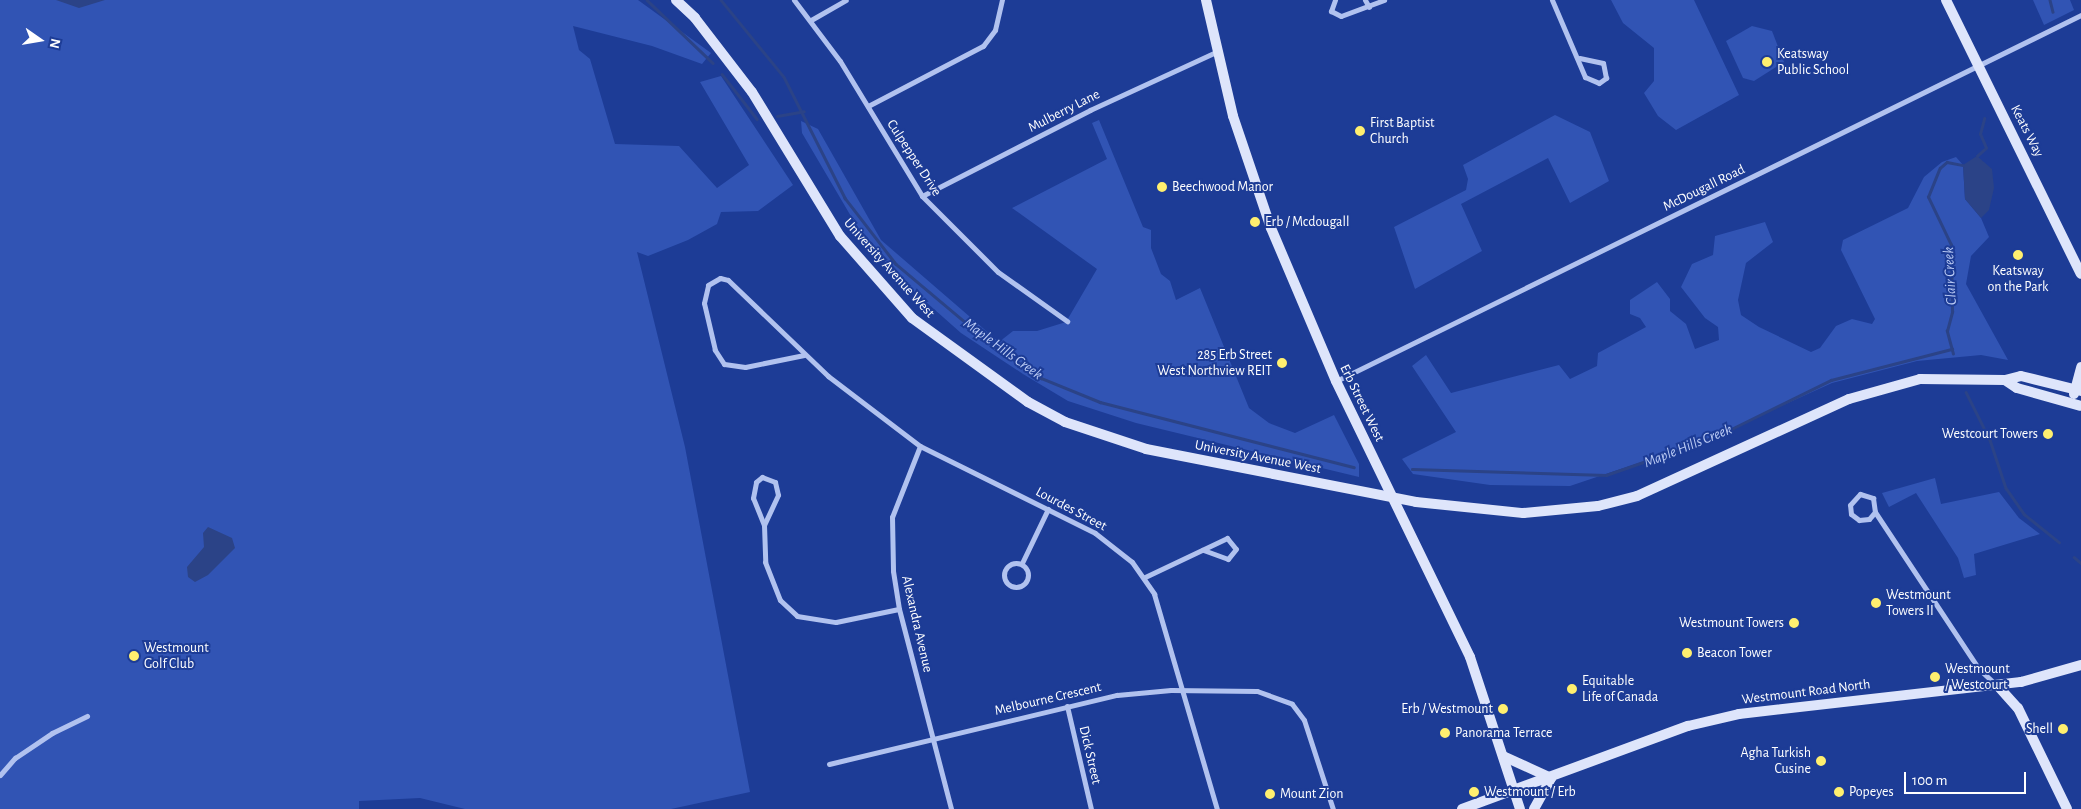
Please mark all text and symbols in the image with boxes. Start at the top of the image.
north arrow [15,15,65,65]
text: N [47,37,63,50]
place label: Keatsway Public School [1777,46,1849,78]
marker: Keatsway Public School [1761,56,1773,68]
street label: Mulberry Lane [1025,86,1103,136]
street label: Keats Way [2007,102,2047,160]
place label: First Baptist Church [1370,115,1435,148]
street label: Culpepper Drive [883,117,945,199]
marker: First Baptist Church [1354,125,1366,137]
street label: McDougall Road [1660,161,1748,215]
place label: Beechwood Manor [1172,179,1273,195]
marker: Beechwood Manor [1156,181,1168,193]
place label: Erb / Mcdougall [1265,214,1349,230]
street label: University Avenue West [840,215,938,321]
marker: Erb / Mcdougall [1249,216,1261,228]
water label: Clair Creek [1939,246,1961,306]
marker: Keatsway on the Park [2012,249,2024,261]
place label: Keatsway on the Park [1988,263,2048,296]
water label: Maple Hills Creek [960,314,1046,384]
place label: 285 Erb Street West Northview REIT [1157,347,1272,380]
marker: 285 Erb Street West Northview REIT [1276,357,1288,369]
street label: Erb Street West [1336,362,1388,444]
water label: Maple Hills Creek [1641,420,1735,472]
place label: Westcourt Towers [1942,426,2038,442]
marker: Westcourt Towers [2042,428,2054,440]
street label: University Avenue West [1193,437,1323,477]
street label: Lourdes Street [1033,483,1109,535]
street label: Alexandra Avenue [898,574,936,674]
place label: Westmount Towers II [1886,587,1951,620]
marker: Westmount Towers II [1870,597,1882,609]
place label: Westmount Towers [1679,615,1784,631]
marker: Westmount Towers [1788,617,1800,629]
place label: Westmount Golf Club [144,640,209,672]
place label: Beacon Tower [1697,645,1772,661]
marker: Beacon Tower [1681,647,1693,659]
marker: Westmount Golf Club [128,650,140,662]
place label: Westmount / Westcourt [1945,661,2010,694]
marker: Westmount / Westcourt [1929,671,1941,683]
place label: Equitable Life of Canada [1582,673,1658,706]
street label: Westmount Road North [1741,676,1871,708]
street label: Melbourne Crescent [993,679,1103,719]
marker: Equitable Life of Canada [1566,683,1578,695]
place label: Erb / Westmount [1401,701,1493,717]
marker: Erb / Westmount [1497,703,1509,715]
place label: Shell [2026,721,2053,737]
marker: Shell [2057,723,2069,735]
street label: Dick Street [1075,724,1105,786]
place label: Panorama Terrace [1455,725,1552,741]
marker: Panorama Terrace [1439,727,1451,739]
place label: Agha Turkish Cusine [1740,745,1811,778]
marker: Agha Turkish Cusine [1815,755,1827,767]
scale bar [1906,762,2028,794]
text: 100 m [1912,773,1947,788]
place label: Westmount / Erb [1484,784,1576,800]
place label: Popeyes [1849,784,1894,800]
place label: Mount Zion [1280,786,1343,802]
marker: Westmount / Erb [1468,786,1480,798]
marker: Popeyes [1833,786,1845,798]
marker: Mount Zion [1264,788,1276,800]

